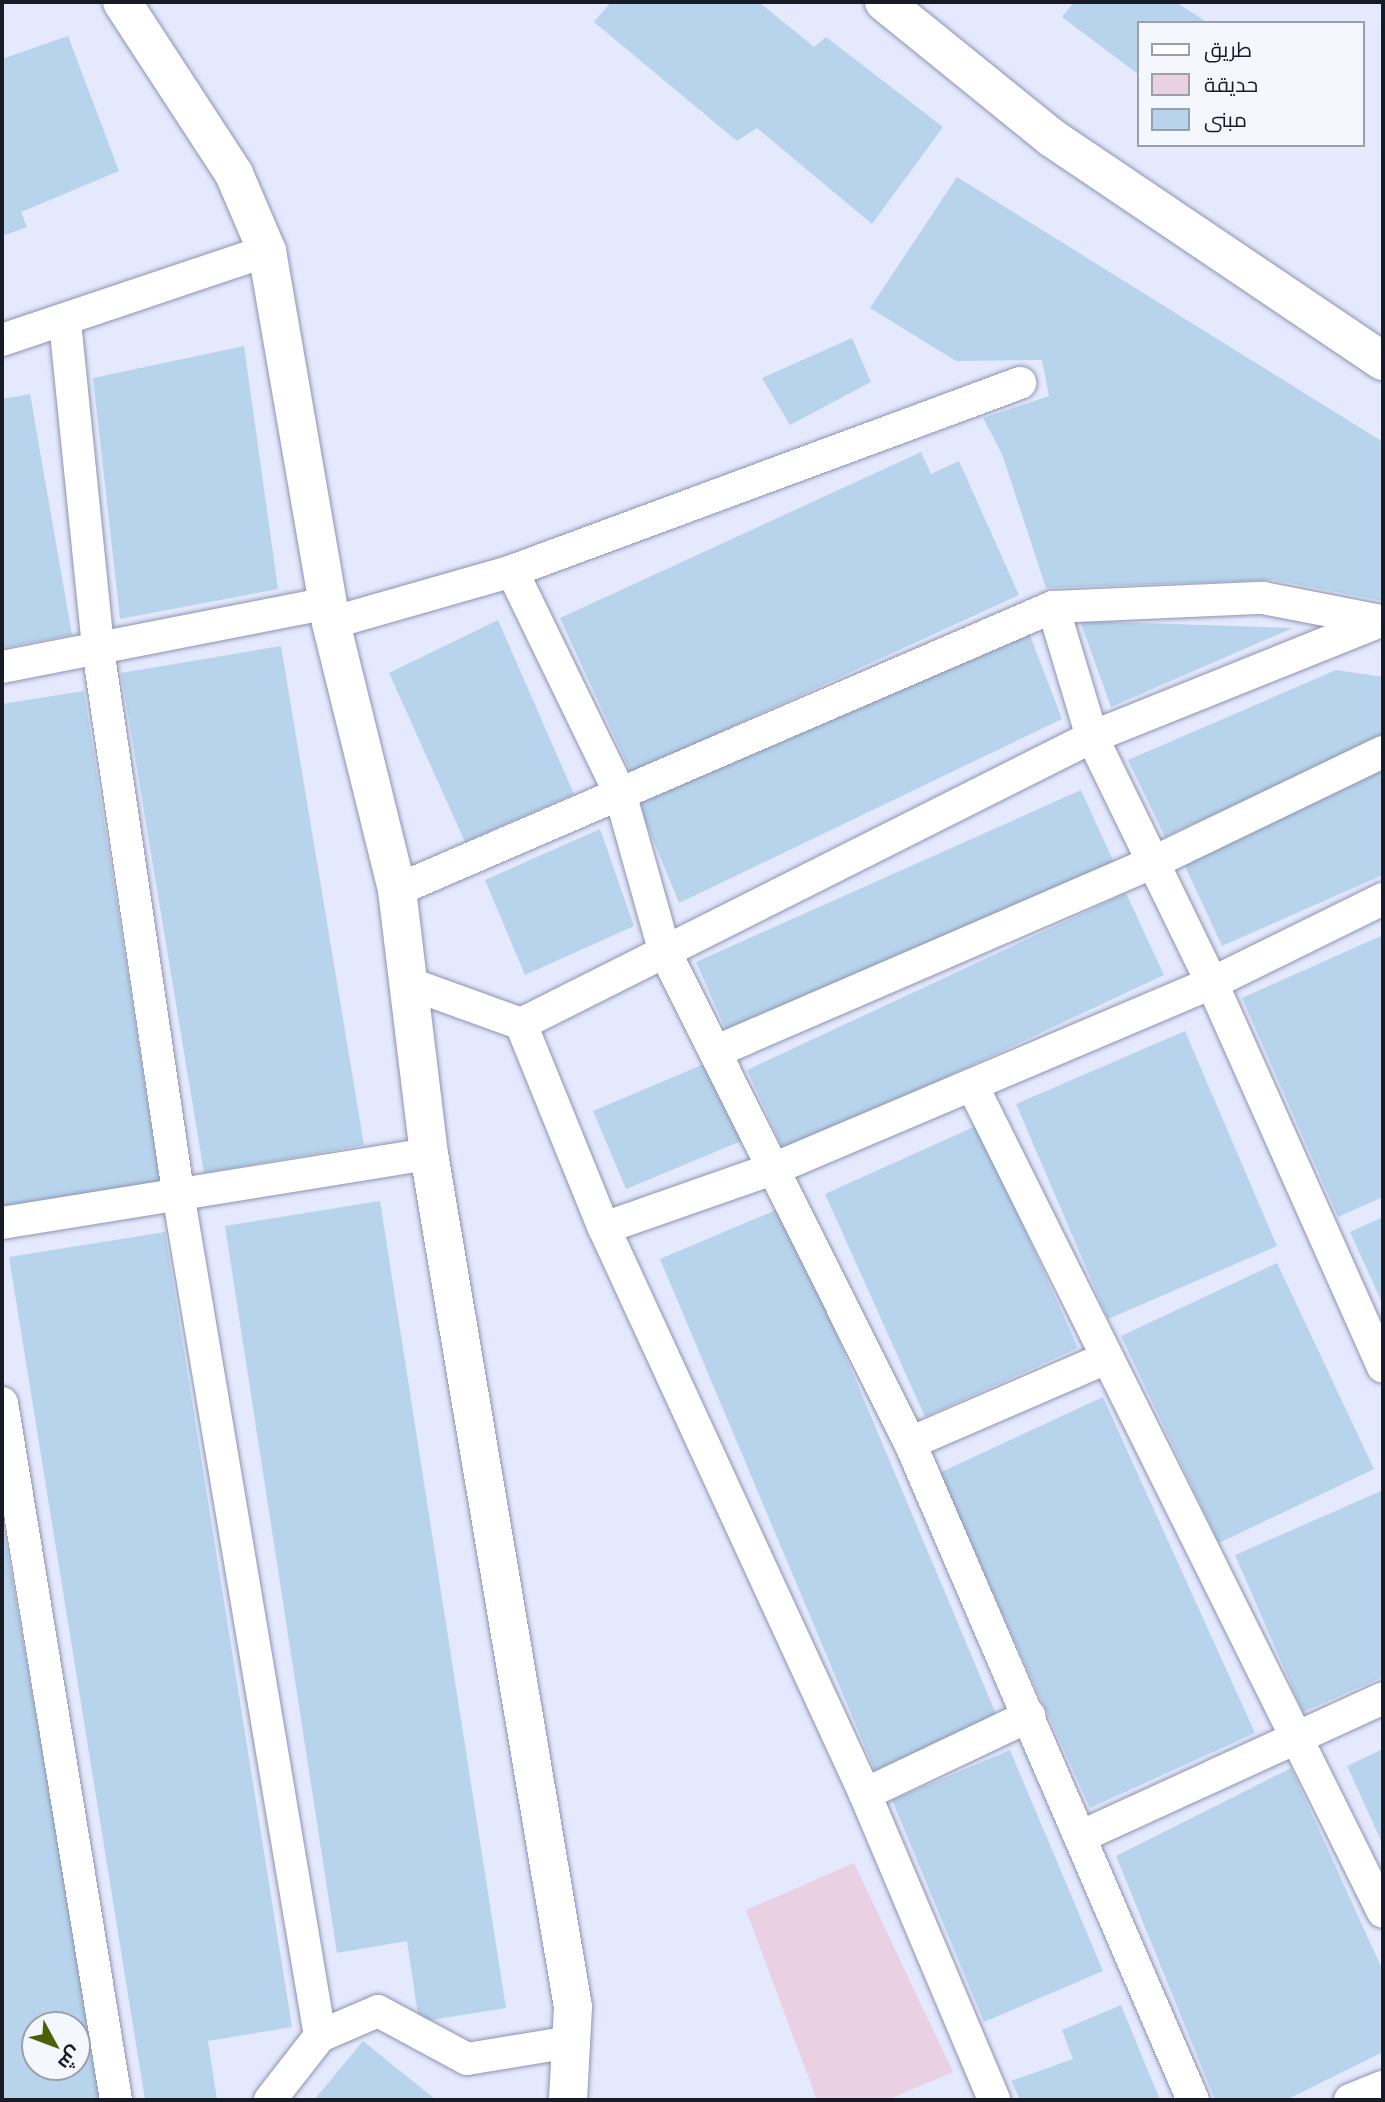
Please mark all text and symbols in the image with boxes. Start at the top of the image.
legend [1136,21,1364,147]
text: طريق [1204,35,1252,63]
text: حديقة [1204,70,1258,98]
text: مبنى [1204,105,1247,133]
north arrow [21,2011,91,2081]
text: ش [53,2041,88,2076]

